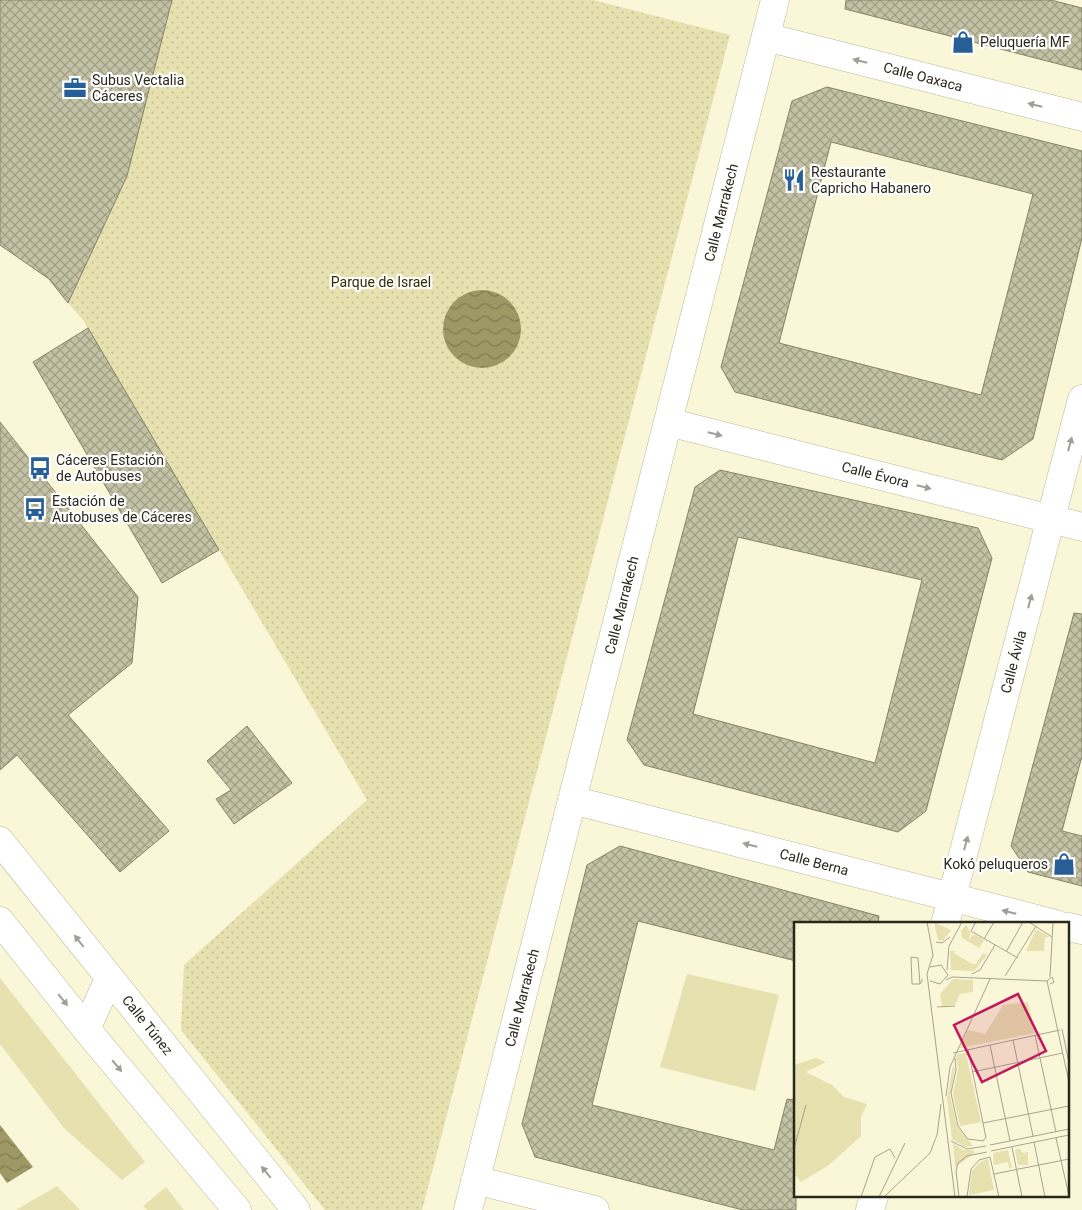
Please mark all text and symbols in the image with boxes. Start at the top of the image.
shop icon: Peluquería MF [950,29,976,55]
place label: Peluquería MF [980,34,1070,50]
one-way arrow [853,57,868,65]
street label: Calle Oaxaca [882,59,964,94]
place label: Subus Vectalia Cáceres [92,72,184,104]
office icon: Subus Vectalia Cáceres [62,75,88,101]
one-way arrow [1027,101,1042,109]
street label: Calle Marrakech [701,162,741,263]
place label: Restaurante Capricho Habanero [811,164,931,196]
restaurant icon: Restaurante Capricho Habanero [781,167,807,193]
park label: Parque de Israel [331,274,431,290]
one-way arrow [708,430,723,438]
one-way arrow [1067,436,1075,451]
place label: Cáceres Estación de Autobuses [56,452,164,484]
bus stop icon: Cáceres Estación de Autobuses [27,455,53,481]
street label: Calle Évora [840,458,911,491]
one-way arrow [916,483,931,491]
place label: Estación de Autobuses de Cáceres [52,493,192,525]
bus stop icon: Estación de Autobuses de Cáceres [22,496,48,522]
street label: Calle Marrakech [601,554,642,656]
one-way arrow [1026,593,1034,608]
street label: Calle Ávila [998,629,1029,695]
one-way arrow [963,835,971,850]
one-way arrow [742,841,757,849]
street label: Calle Berna [778,846,850,879]
shop icon: Kokó peluqueros [1051,851,1077,877]
place label: Kokó peluqueros [944,856,1048,872]
one-way arrow [1002,908,1017,916]
inset map [794,922,1070,1198]
one-way arrow [73,934,84,947]
street label: Calle Marrakech [502,947,542,1048]
street label: Calle Túnez [119,992,176,1058]
one-way arrow [58,993,68,1007]
one-way arrow [112,1060,123,1073]
one-way arrow [260,1166,271,1179]

